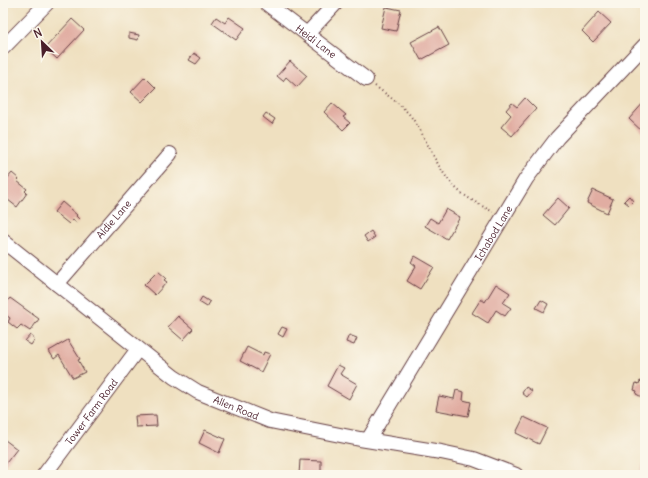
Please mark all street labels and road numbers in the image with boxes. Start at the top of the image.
street label: Heidi Lane [293,22,339,61]
street label: Aldie Lane [94,197,134,241]
street label: Ichabod Lane [472,203,515,263]
street label: Tower Farm Road [63,376,121,448]
street label: Allen Road [211,393,261,423]

